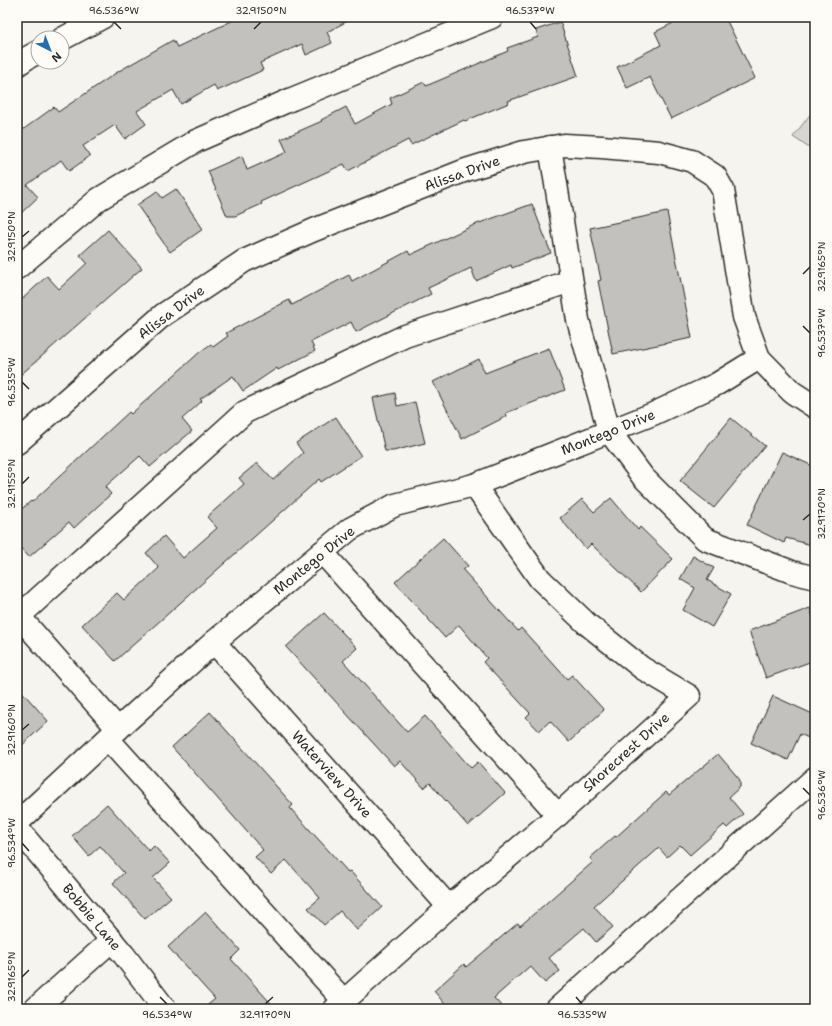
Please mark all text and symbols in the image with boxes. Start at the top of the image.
text: 96.536°W [89,4,140,17]
text: 32.9150°N [235,4,287,17]
text: 96.537°W [505,4,555,17]
north arrow [30,30,70,70]
text: N [48,49,65,66]
street label: Alissa Drive [422,151,502,195]
text: 32.9150°N [5,211,18,263]
text: 32.9165°N [815,242,828,292]
street label: Alissa Drive [134,281,208,343]
text: 96.537°W [815,308,828,358]
text: 96.535°W [5,357,18,407]
street label: Montego Drive [558,405,658,459]
text: 32.9155°N [5,459,18,509]
text: 32.9170°N [815,488,828,540]
street label: Montego Drive [270,522,358,598]
text: 32.9160°N [5,704,18,756]
street label: Shorecrest Drive [579,708,673,796]
street label: Waterview Drive [288,727,376,822]
text: 96.536°W [815,769,828,820]
text: 96.534°W [5,818,18,868]
street label: Bobbie Lane [59,880,125,954]
text: 32.9165°N [5,952,18,1002]
text: 96.534°W [142,1008,192,1021]
text: 32.9170°N [239,1008,291,1021]
text: 96.535°W [557,1008,607,1021]

